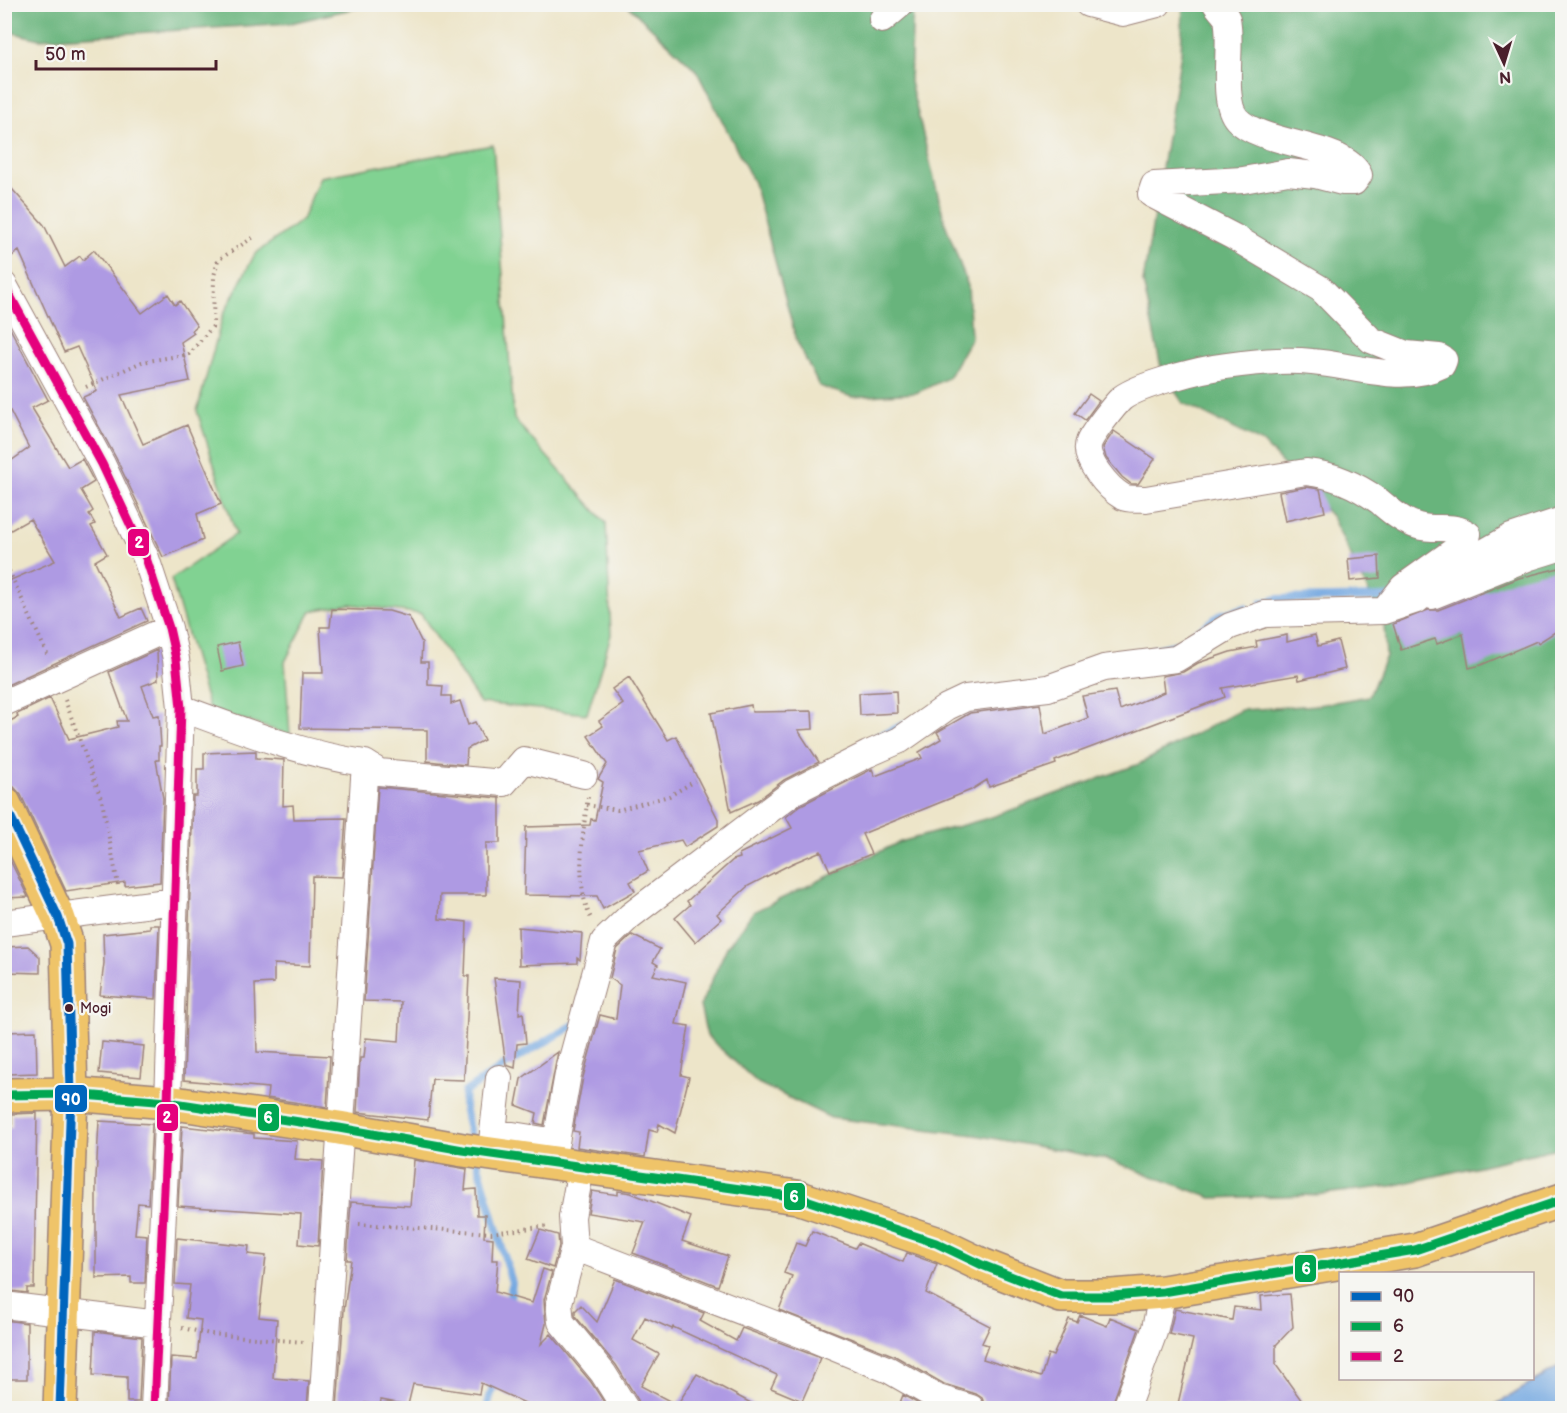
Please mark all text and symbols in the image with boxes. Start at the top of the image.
scale bar [36,33,216,71]
north arrow [1474,33,1534,93]
text: 50 m [45,44,86,65]
text: N [1498,67,1512,86]
line badge: 2 [127,528,150,557]
text: 2 [134,534,144,553]
place label: Mogi [80,1000,111,1017]
marker: Mogi [63,1002,75,1014]
line badge: 90 [54,1084,88,1113]
text: 90 [61,1091,81,1110]
line badge: 2 [156,1103,179,1132]
line badge: 6 [257,1103,280,1132]
text: 2 [162,1109,172,1128]
text: 6 [263,1109,273,1128]
line badge: 6 [783,1182,806,1211]
text: 6 [789,1188,799,1207]
line badge: 6 [1294,1254,1317,1283]
text: 6 [1301,1260,1311,1279]
legend [1339,1272,1534,1380]
text: 90 [1393,1286,1414,1307]
text: 6 [1393,1316,1404,1337]
text: 2 [1393,1346,1404,1367]

